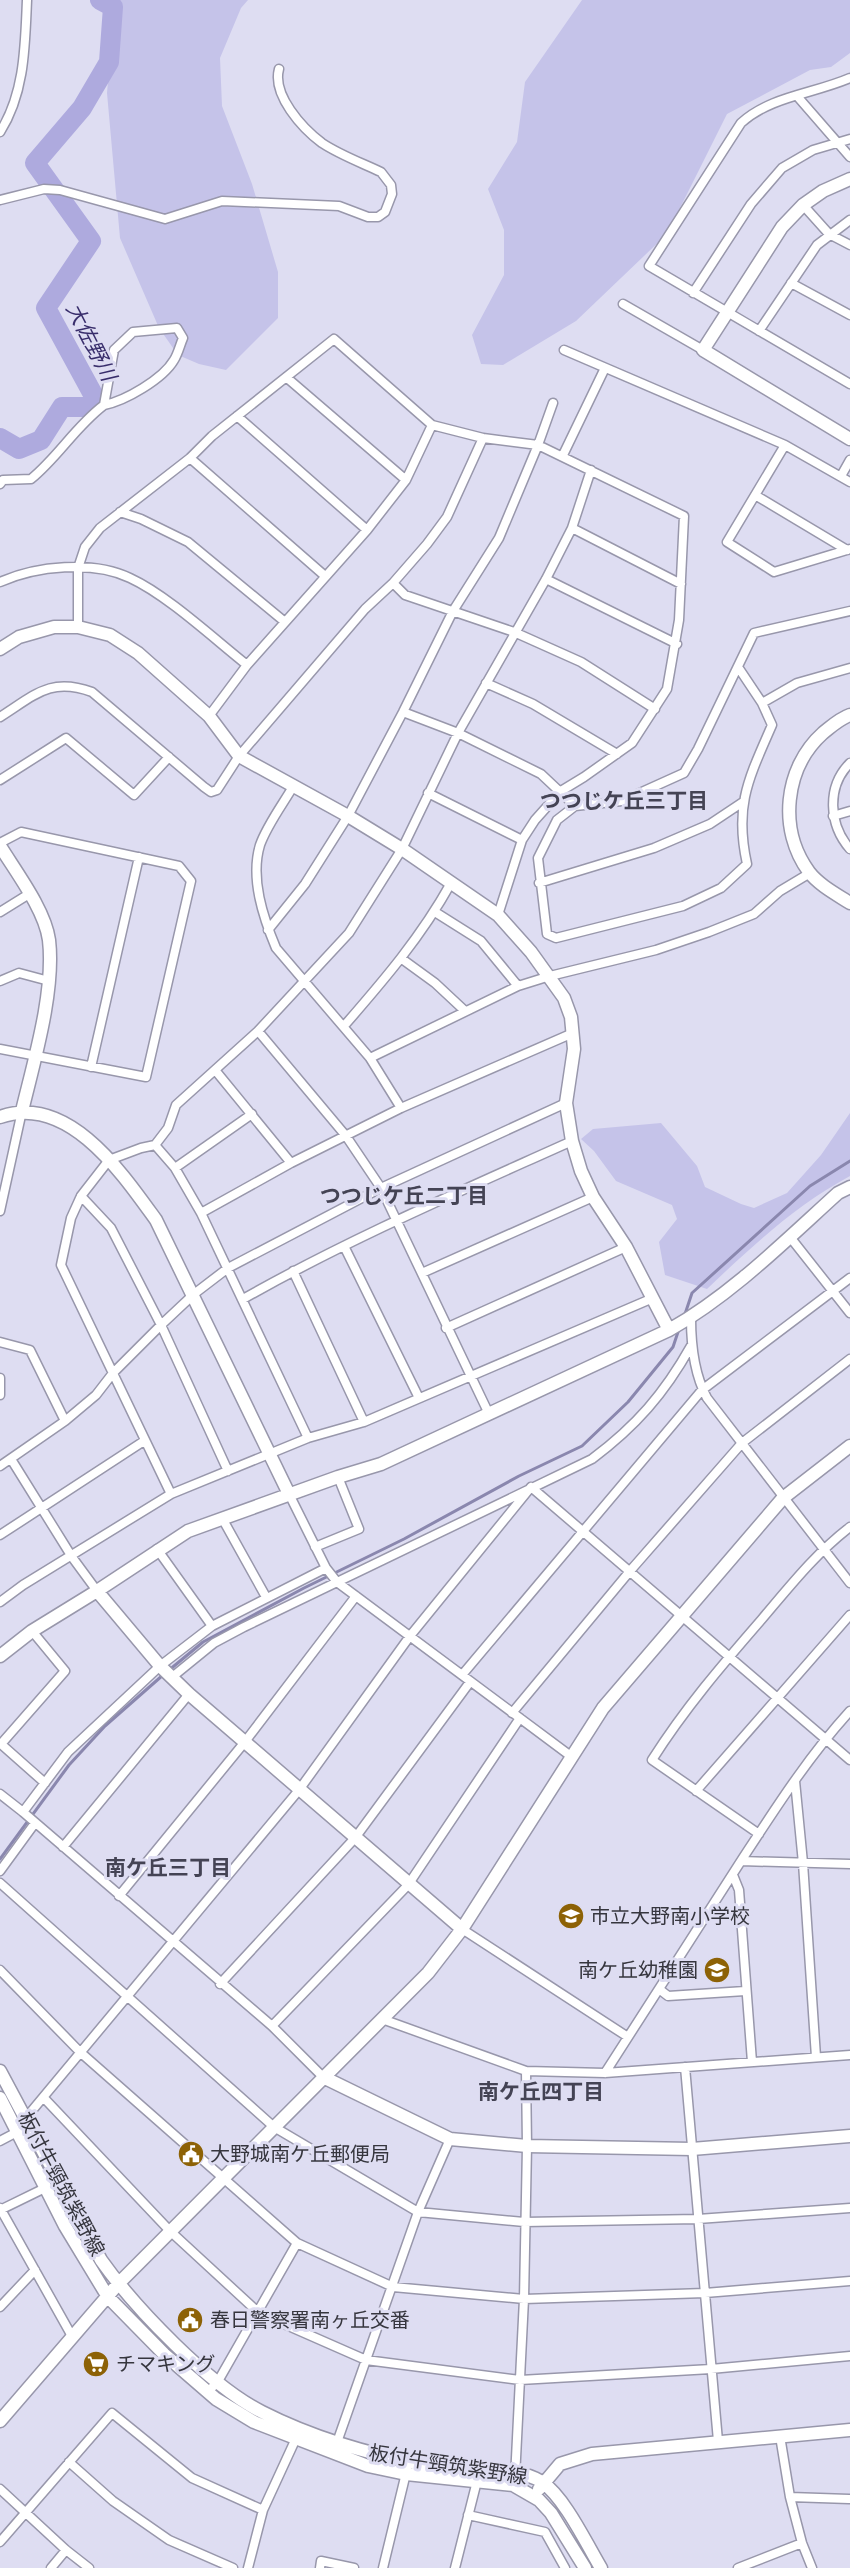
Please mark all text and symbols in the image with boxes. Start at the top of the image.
water label: 大佐野川 [61,299,122,387]
district label: つつじケ丘三丁目 [540,789,708,813]
district label: つつじケ丘二丁目 [320,1184,488,1208]
district label: 南ケ丘三丁目 [105,1856,231,1880]
school or university icon: 市立大野南小学校 [556,1901,586,1931]
place label: 市立大野南小学校 [590,1905,750,1928]
school or university icon: 南ケ丘幼稚園 [702,1955,732,1985]
place label: 南ケ丘幼稚園 [578,1959,698,1982]
district label: 南ケ丘四丁目 [478,2080,604,2104]
street label: 板付牛頸筑紫野線 [13,2108,109,2260]
public building icon: 大野城南ケ丘郵便局 [176,2139,206,2169]
place label: 大野城南ケ丘郵便局 [210,2143,390,2166]
public building icon: 春日警察署南ヶ丘交番 [175,2305,205,2335]
place label: 春日警察署南ヶ丘交番 [210,2309,410,2332]
supermarket icon: チマキング [81,2349,111,2379]
place label: チマキング [116,2353,215,2376]
street label: 板付牛頸筑紫野線 [367,2441,529,2489]

